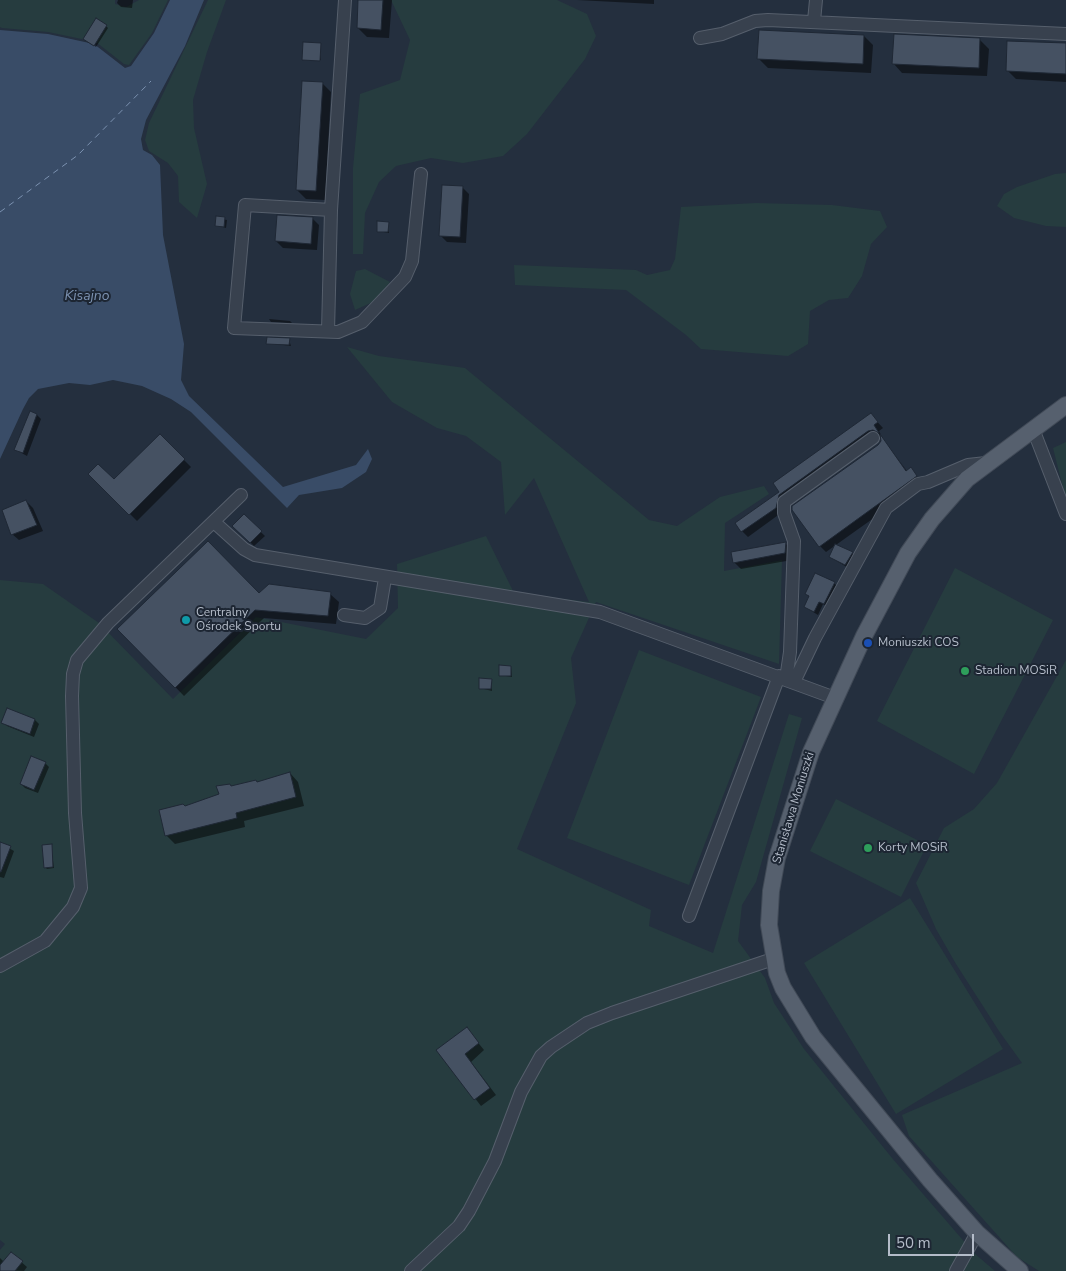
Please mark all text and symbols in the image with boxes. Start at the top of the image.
water label: Kisajno [64,289,110,305]
place label: Centralny Ośrodek Sportu [196,606,281,634]
marker: Centralny Ośrodek Sportu [180,614,192,626]
place label: Moniuszki COS [878,636,959,650]
marker: Moniuszki COS [862,637,874,649]
place label: Stadion MOSiR [975,664,1057,678]
marker: Stadion MOSiR [959,665,971,677]
street label: Stanisława Moniuszki [770,750,818,866]
place label: Korty MOSiR [878,841,948,855]
marker: Korty MOSiR [862,842,874,854]
scale bar [891,1224,977,1256]
text: 50 m [896,1233,931,1253]

